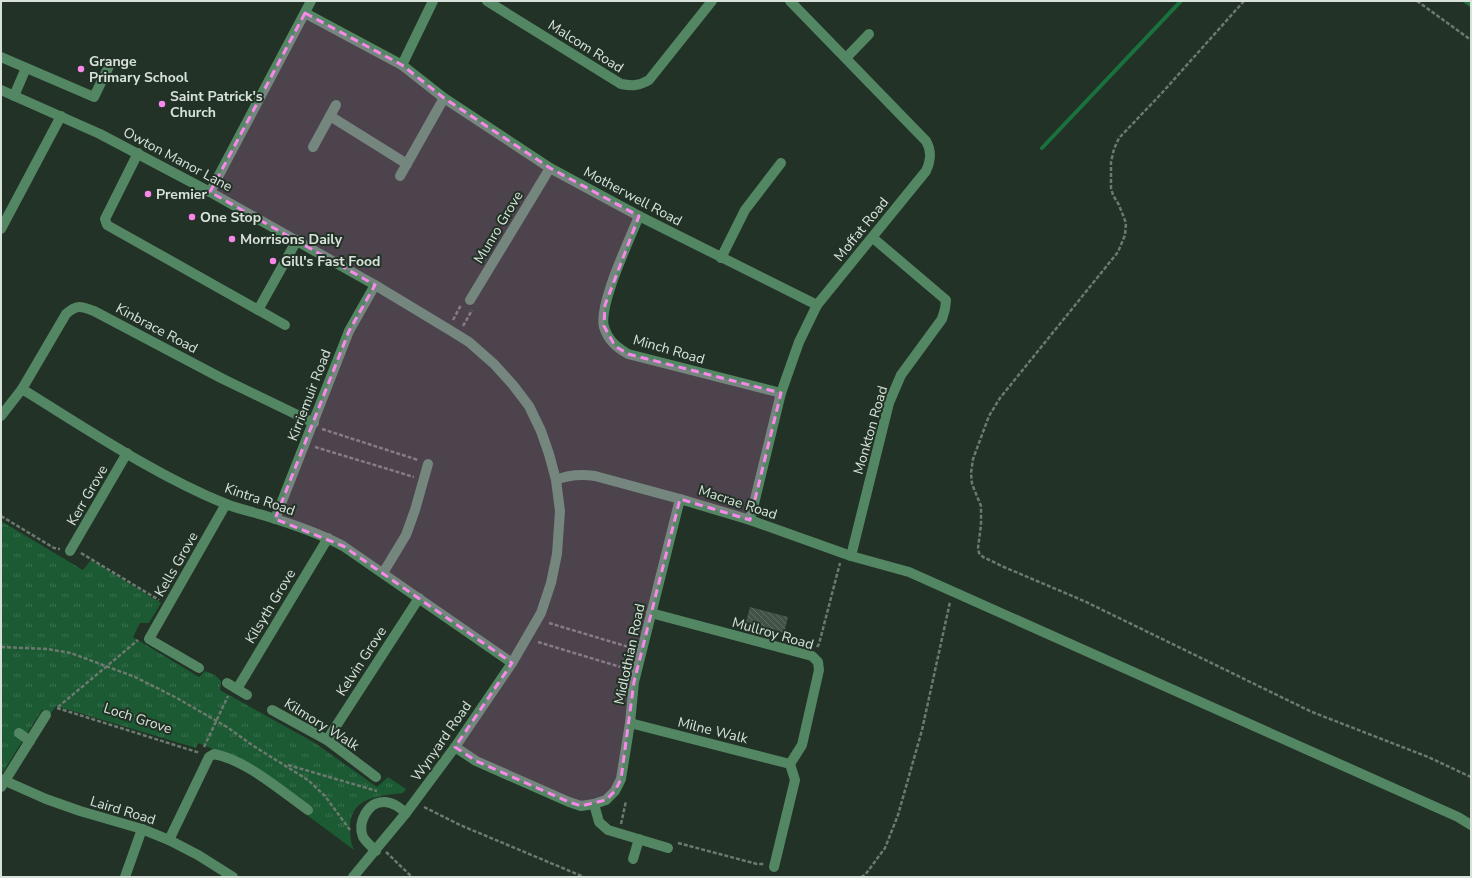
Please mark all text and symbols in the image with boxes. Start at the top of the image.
street label: Malcom Road [544,16,627,77]
place label: Grange Primary School [89,52,189,87]
marker: Grange Primary School [76,64,86,74]
place label: Saint Patrick's Church [170,87,263,122]
marker: Saint Patrick's Church [157,99,167,109]
street label: Owton Manor Lane [120,123,236,196]
street label: Motherwell Road [580,162,685,230]
place label: Premier [156,185,207,204]
street label: Munro Grove [469,187,528,267]
marker: Premier [143,189,153,199]
street label: Moffat Road [830,193,893,265]
place label: One Stop [200,208,261,227]
marker: One Stop [187,212,197,222]
place label: Morrisons Daily [240,230,343,249]
marker: Morrisons Daily [227,234,237,244]
place label: Gill's Fast Food [281,252,380,271]
marker: Gill's Fast Food [268,256,278,266]
street label: Kinbrace Road [112,299,201,358]
street label: Minch Road [631,330,707,369]
street label: Kirriemuir Road [283,346,336,444]
street label: Monkton Road [849,384,892,477]
street label: Kerr Grove [62,461,112,529]
street label: Kintra Road [222,479,298,520]
street label: Macrae Road [696,481,780,524]
street label: Kells Grove [150,528,203,600]
street label: Kilsyth Grove [241,565,300,647]
street label: Midlothian Road [610,602,649,706]
street label: Mullroy Road [730,613,816,654]
street label: Kelvin Grove [332,623,391,700]
street label: Kilmory Walk [281,694,364,756]
street label: Wynyard Road [407,697,476,785]
street label: Loch Grove [101,699,174,738]
street label: Milne Walk [676,713,751,749]
street label: Laird Road [88,792,158,829]

